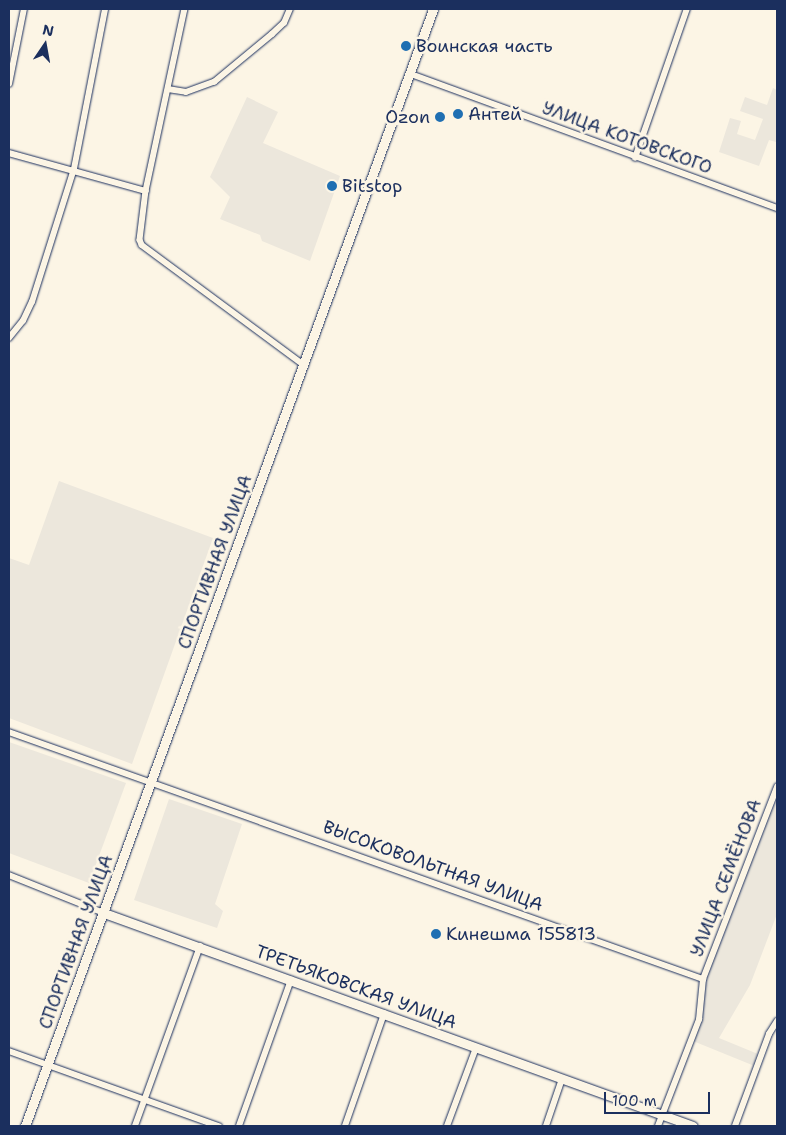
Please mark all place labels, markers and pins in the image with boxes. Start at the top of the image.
place label: Воинская часть [416,35,553,57]
marker: Воинская часть [400,40,412,52]
place label: Антей [468,103,522,125]
place label: Ozon [385,106,430,128]
marker: Антей [452,108,464,120]
marker: Ozon [434,111,446,123]
place label: Bitstop [342,175,402,197]
marker: Bitstop [326,180,338,192]
place label: Кинешма 155813 [446,923,596,945]
marker: Кинешма 155813 [430,928,442,940]

